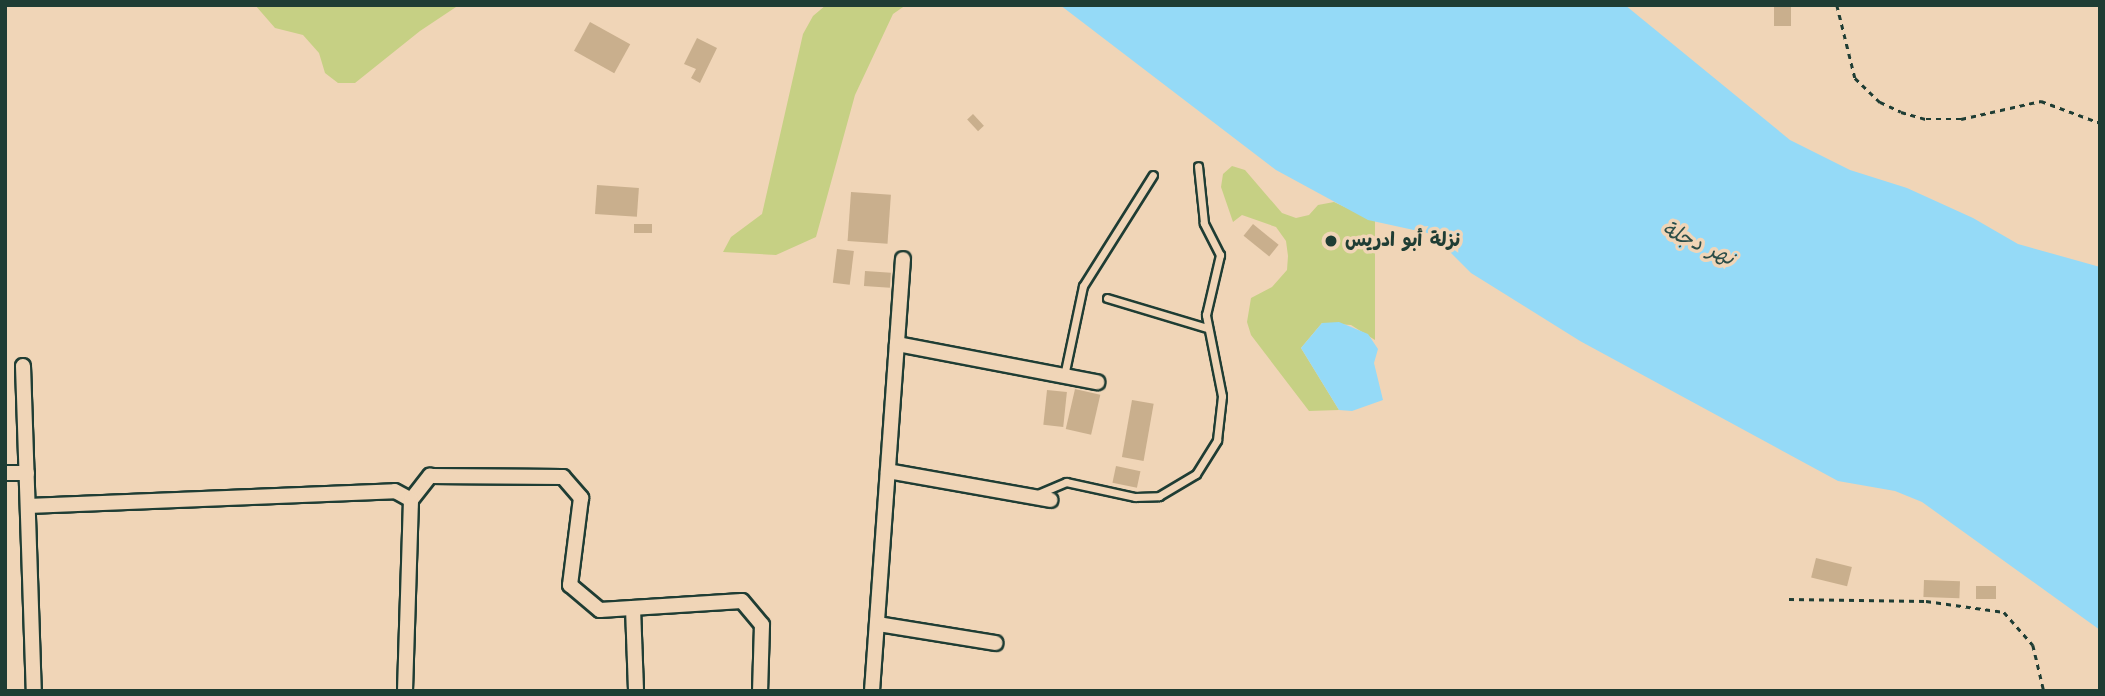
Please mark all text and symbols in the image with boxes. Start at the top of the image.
water label: نهر دجلة [1658,216,1738,272]
place label: نزلة أبو ادريس [1345,230,1460,252]
marker: نزلة أبو ادريس [1323,233,1339,249]

